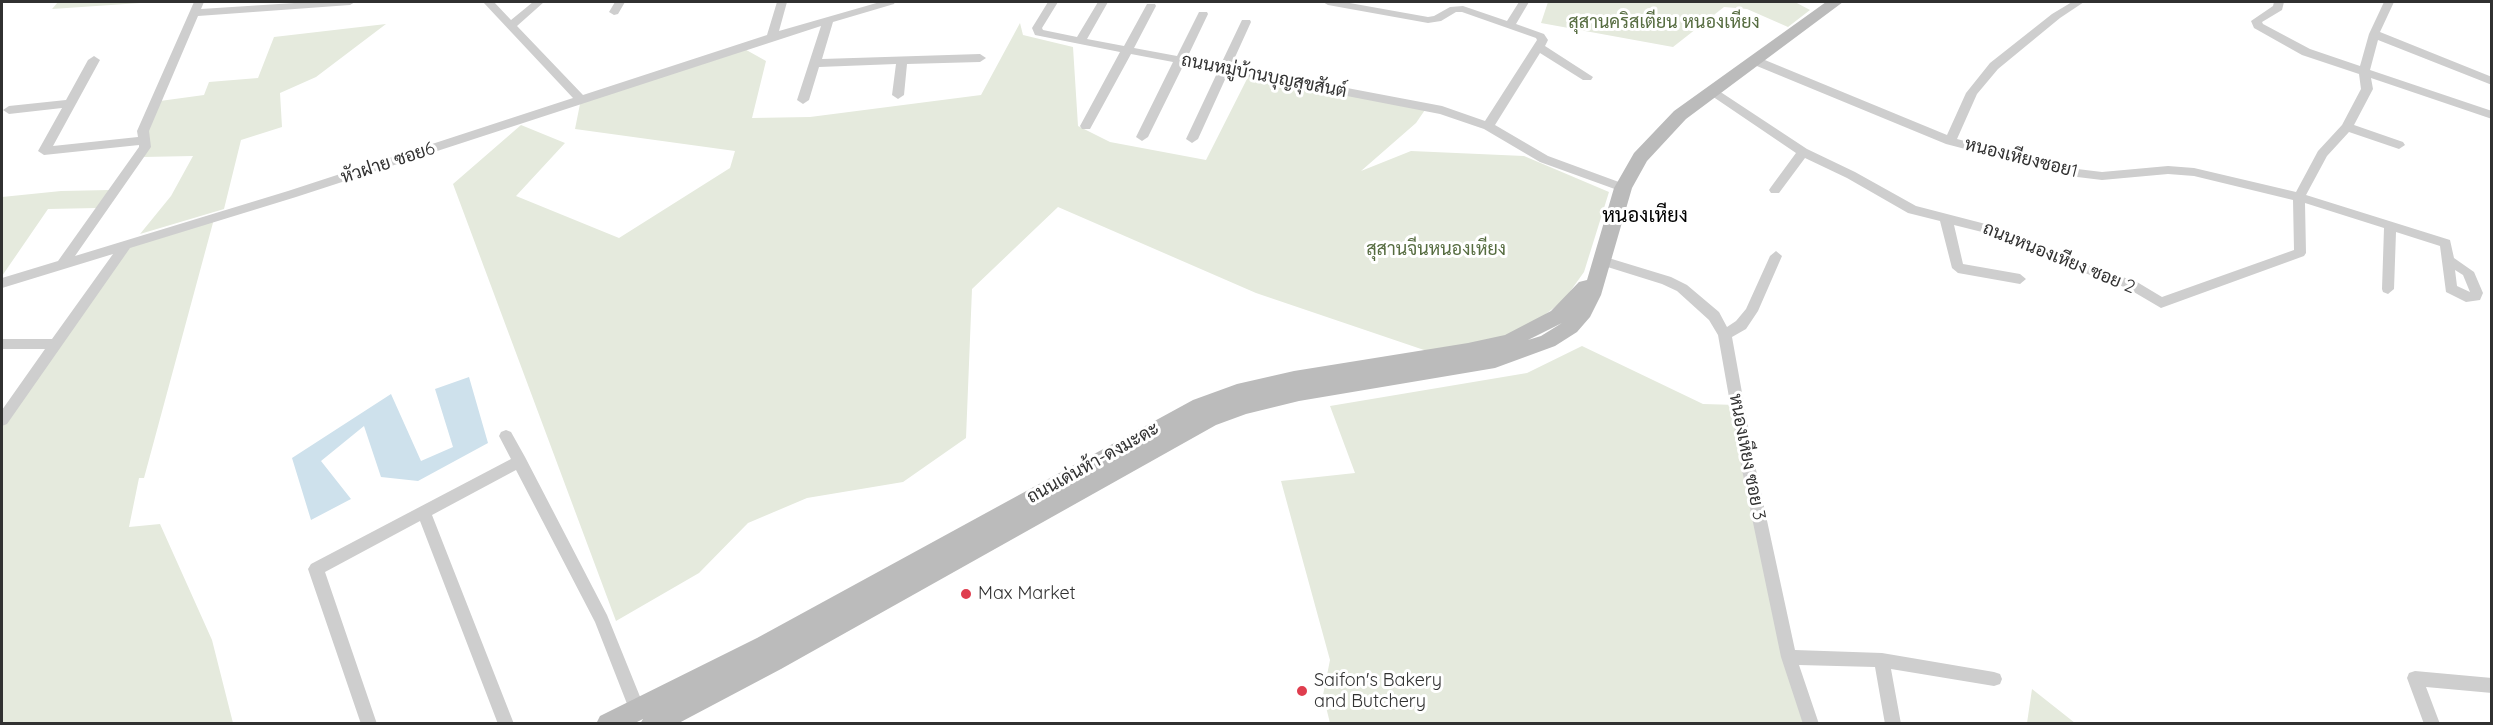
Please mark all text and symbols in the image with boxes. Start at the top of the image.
park label: สุสานคริสเตียน หนองเหียง [1568,12,1760,34]
street label: ถนนหมู่บ้านบุญสุขสันต์ [1179,49,1349,103]
street label: หนองเหียงซอย1 [1962,134,2080,182]
street label: หัวฝาย ซอย6 [338,138,438,188]
district label: หนองเหียง [1602,204,1688,228]
street label: ถนนหนองเหียง ซอย 2 [1980,218,2138,298]
park label: สุสานจีนหนองเหียง [1366,239,1506,261]
street label: หนองเหียง ซอย 3 [1724,392,1770,522]
street label: ถนนเด่นห้า-ดงมะดะ [1023,418,1163,508]
place label: Max Market [978,583,1076,605]
marker: Max Market [959,587,973,601]
place label: Saifon's Bakery and Butchery [1314,670,1442,712]
marker: Saifon's Bakery and Butchery [1295,684,1309,698]

